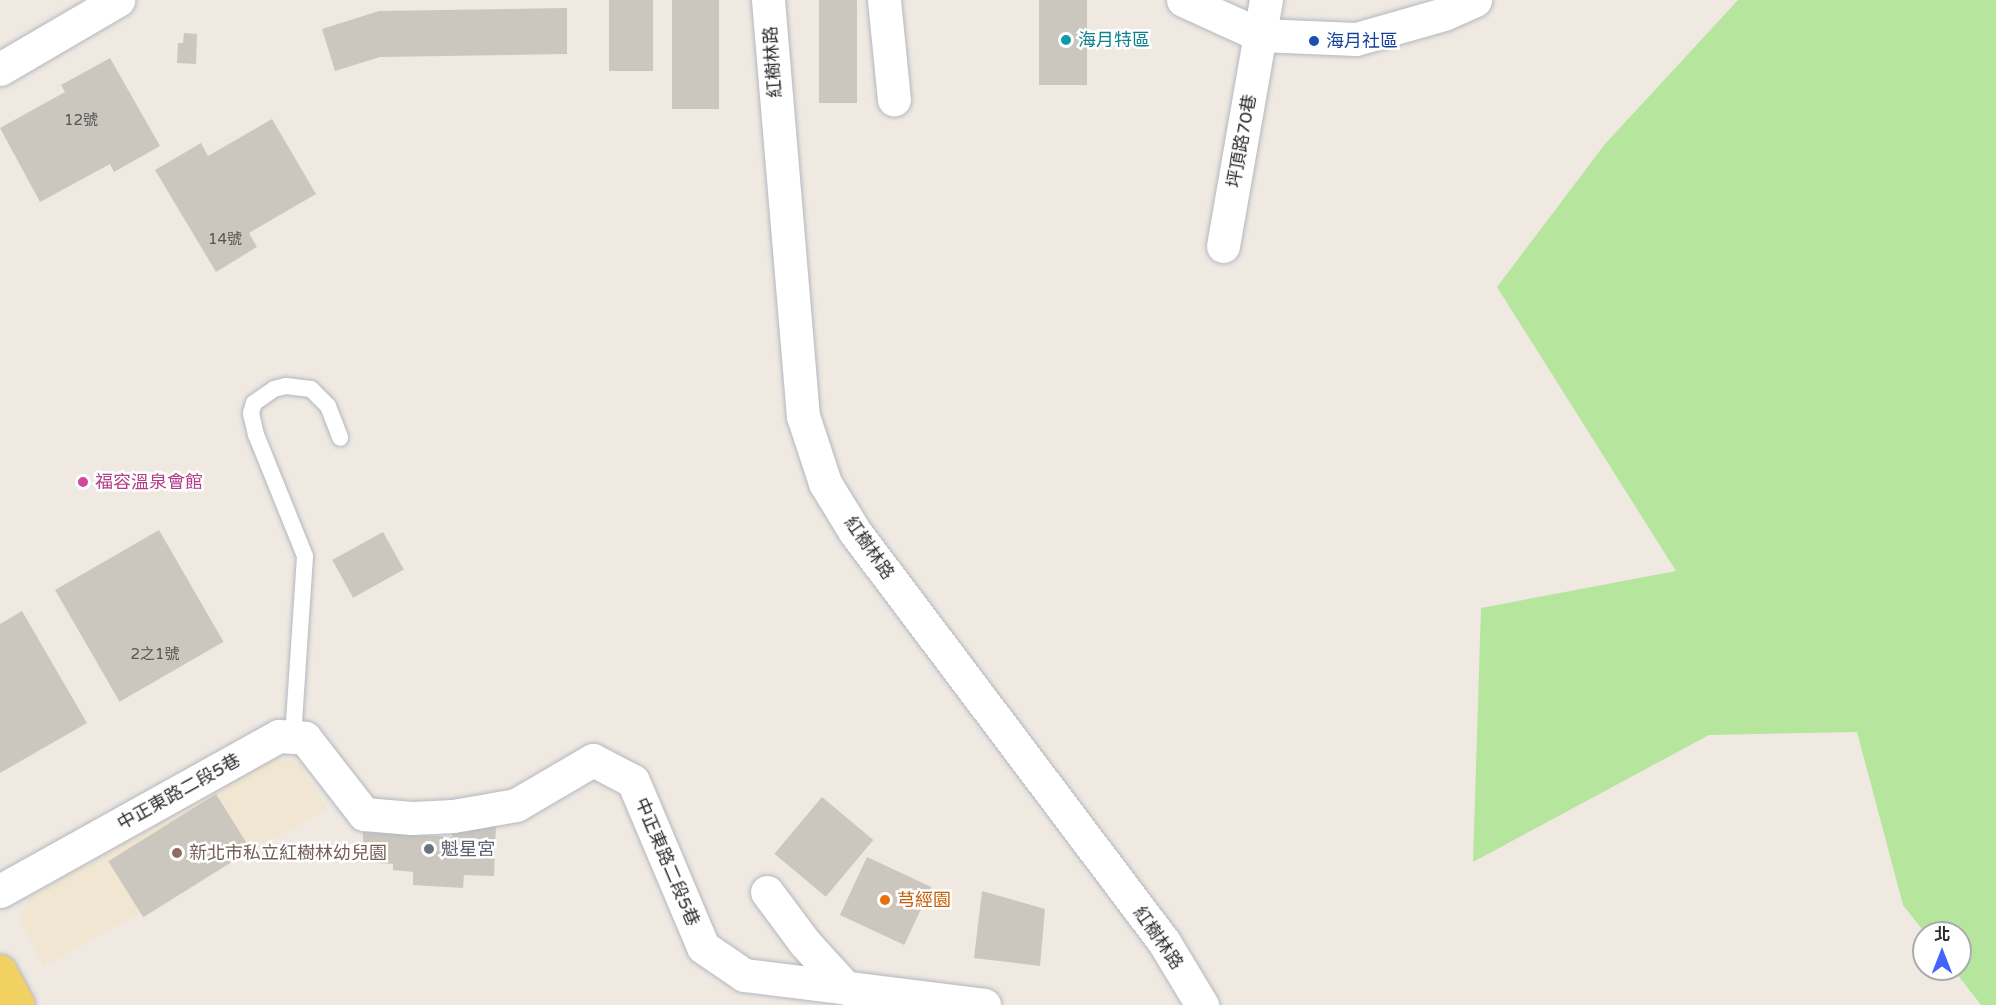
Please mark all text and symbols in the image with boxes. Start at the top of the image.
street label: 紅樹林路 [760,25,786,99]
place label: 海月特區 [1078,29,1150,51]
place label: 海月社區 [1326,30,1398,52]
marker: 海月特區 [1059,33,1073,47]
marker: 海月社區 [1307,34,1321,48]
street label: 坪頂路70巷 [1223,93,1261,189]
house number: 12號 [64,112,98,130]
house number: 14號 [208,231,242,249]
place label: 福容溫泉會館 [95,471,203,493]
marker: 福容溫泉會館 [76,475,90,489]
street label: 紅樹林路 [840,512,898,584]
house number: 2之1號 [131,646,179,664]
street label: 中正東路二段5巷 [114,749,244,835]
street label: 中正東路二段5巷 [630,795,704,929]
place label: 魁星宮 [441,838,495,860]
place label: 新北市私立紅樹林幼兒園 [189,842,387,864]
marker: 魁星宮 [422,842,436,856]
marker: 新北市私立紅樹林幼兒園 [170,846,184,860]
place label: 芎經園 [897,889,951,911]
marker: 芎經園 [878,893,892,907]
street label: 紅樹林路 [1129,902,1187,974]
north arrow [1912,921,1972,981]
text: 北 [1934,925,1950,945]

